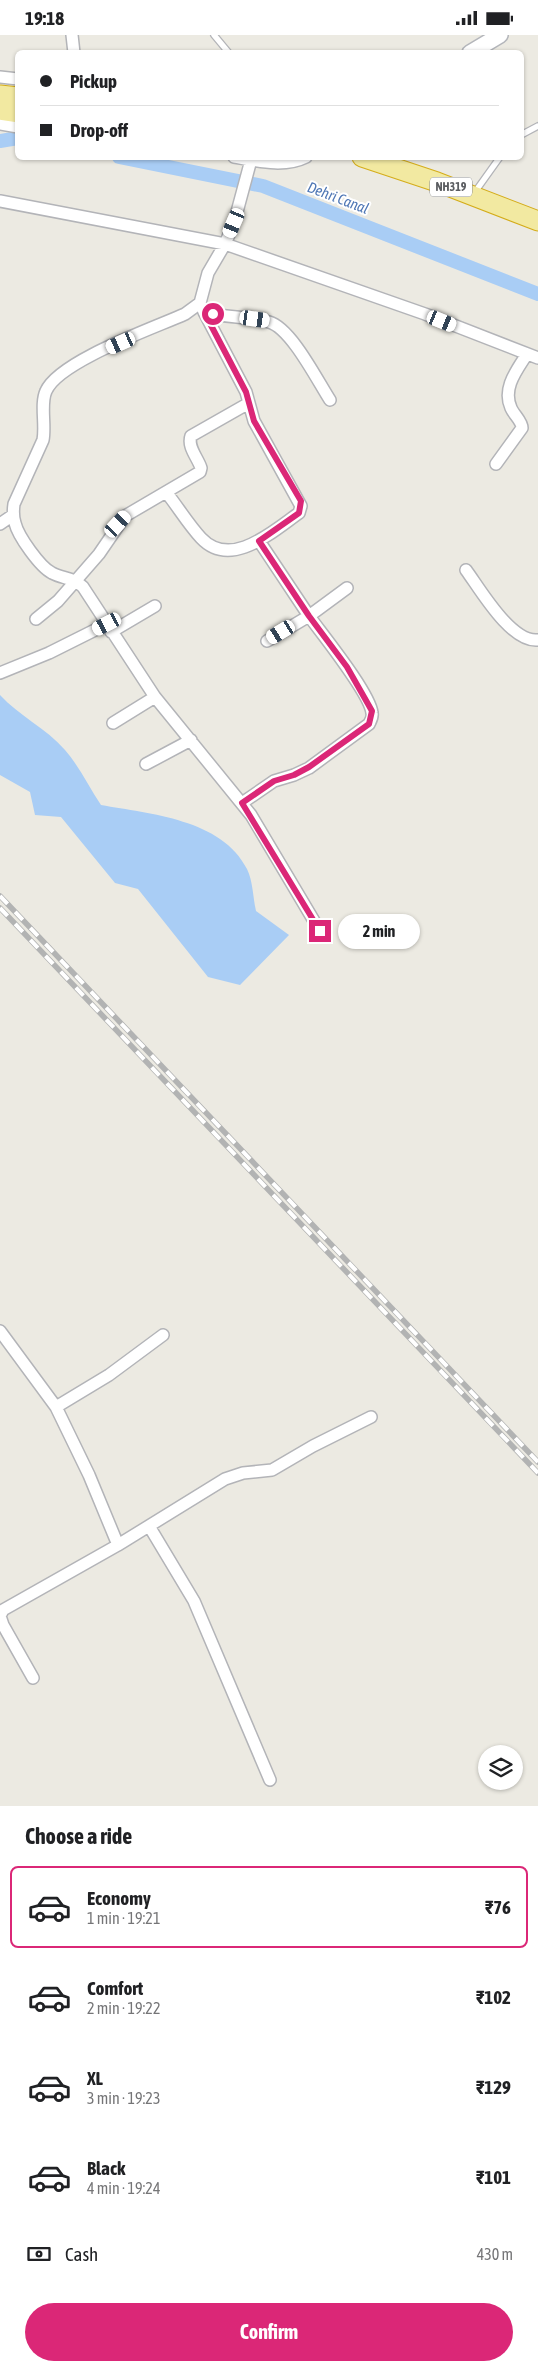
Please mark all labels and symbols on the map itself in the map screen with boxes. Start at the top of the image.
road number: NH319 [430,177,472,197]
water label: Dehri Canal [305,178,371,217]
car [221,206,246,240]
route start [202,303,224,325]
car [425,308,458,334]
car [239,309,270,329]
car [104,330,137,356]
car [102,508,133,540]
car [90,611,123,637]
car [264,618,297,646]
callout: 2 min [338,913,420,949]
route end [309,920,331,942]

